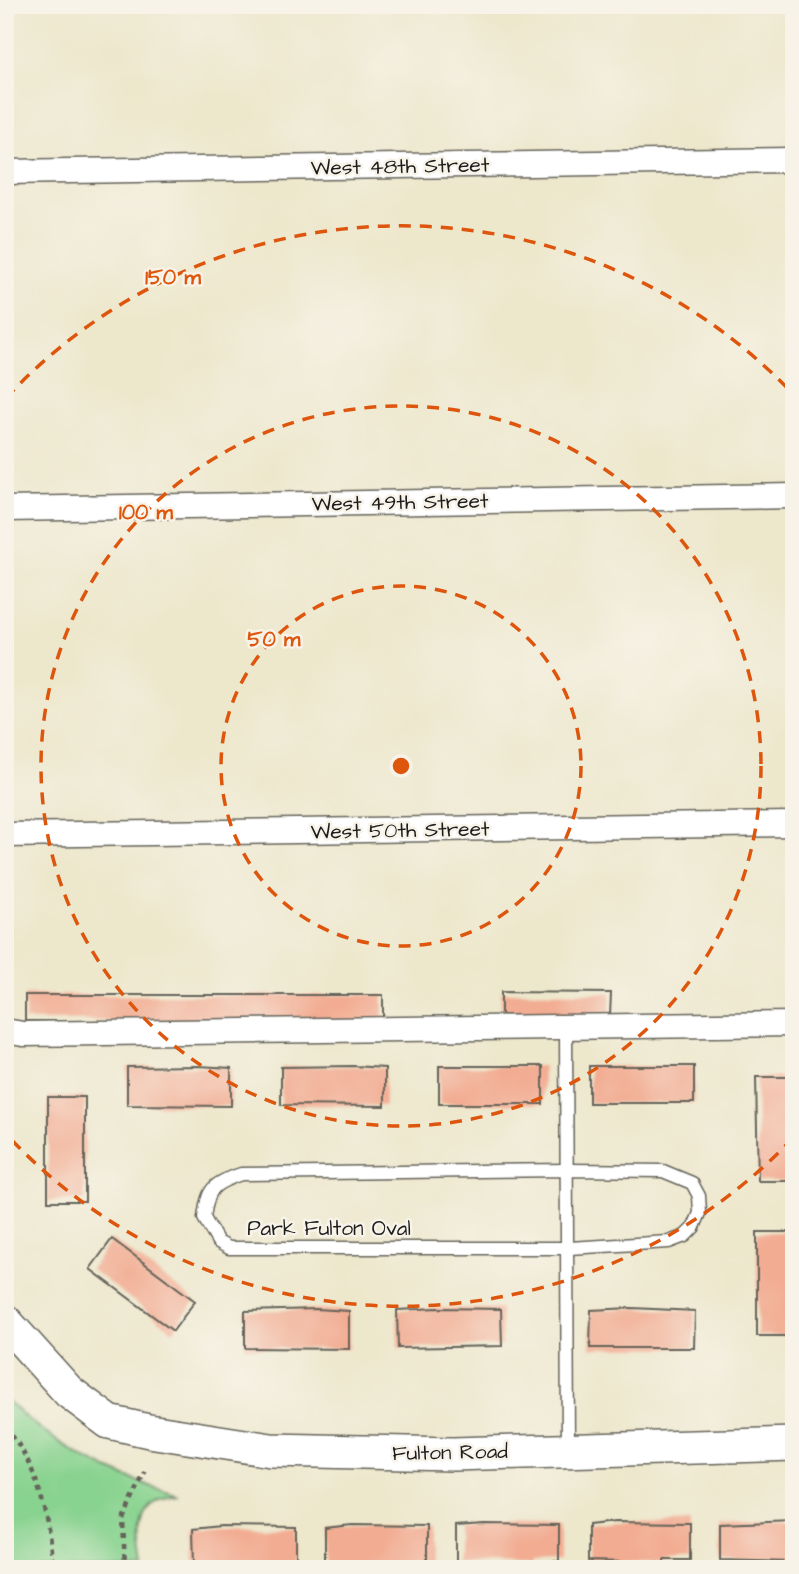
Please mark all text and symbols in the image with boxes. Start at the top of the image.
street label: West 48th Street [310,150,490,183]
text: 150 m [145,263,201,292]
street label: West 49th Street [311,486,489,519]
text: 100 m [119,498,174,527]
text: 50 m [248,625,301,654]
centre of rings [389,754,413,778]
street label: West 50th Street [310,814,490,847]
street label: Park Fulton Oval [247,1214,411,1243]
street label: Fulton Road [392,1437,508,1468]

